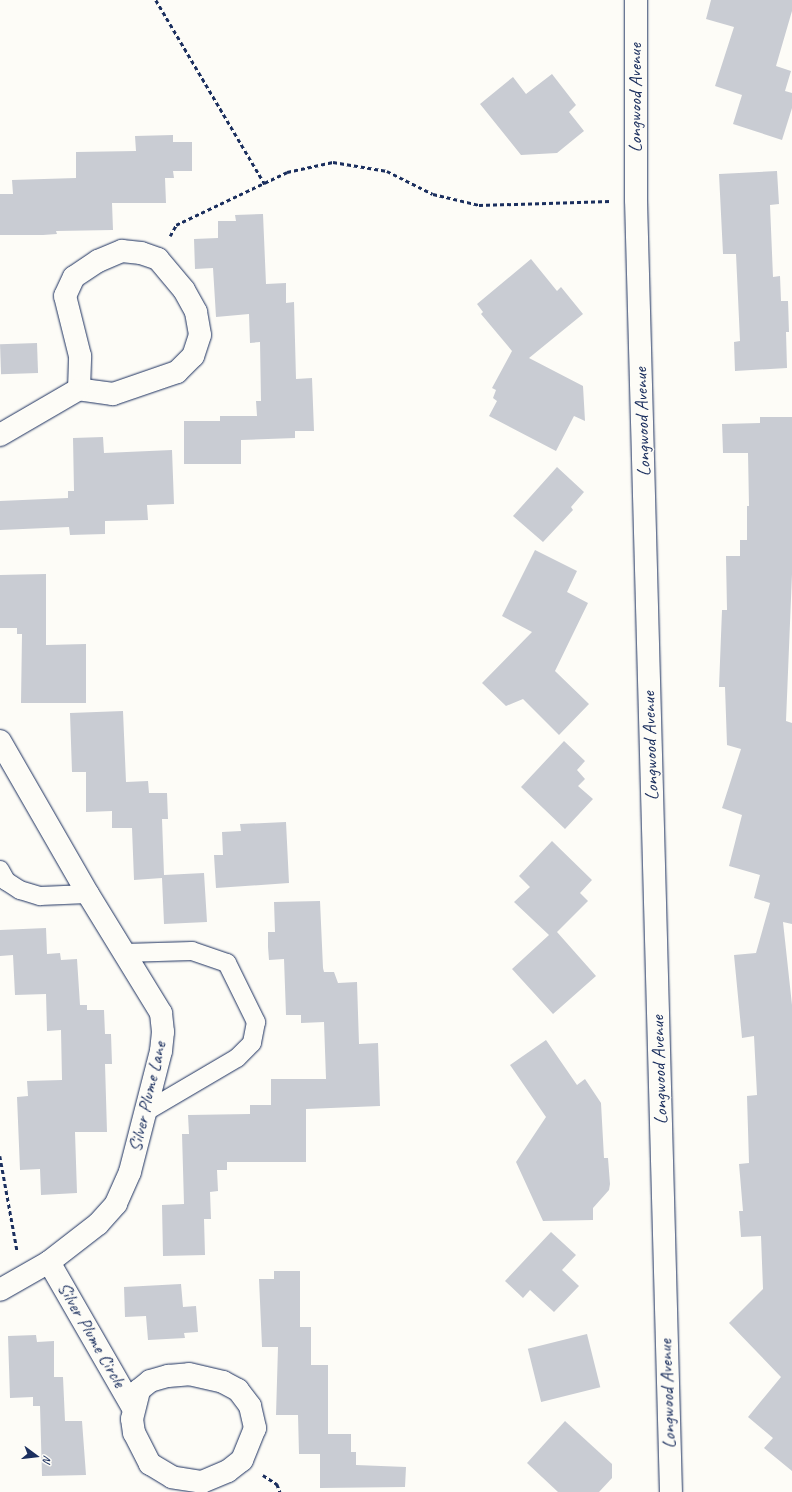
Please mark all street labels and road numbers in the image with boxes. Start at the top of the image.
street label: Longwood Avenue [625,43,647,153]
street label: Longwood Avenue [630,367,656,477]
street label: Longwood Avenue [638,691,664,801]
street label: Longwood Avenue [647,1015,673,1125]
street label: Silver Plume Lane [124,1039,172,1155]
street label: Silver Plume Circle [52,1278,130,1392]
street label: Longwood Avenue [655,1339,681,1449]

